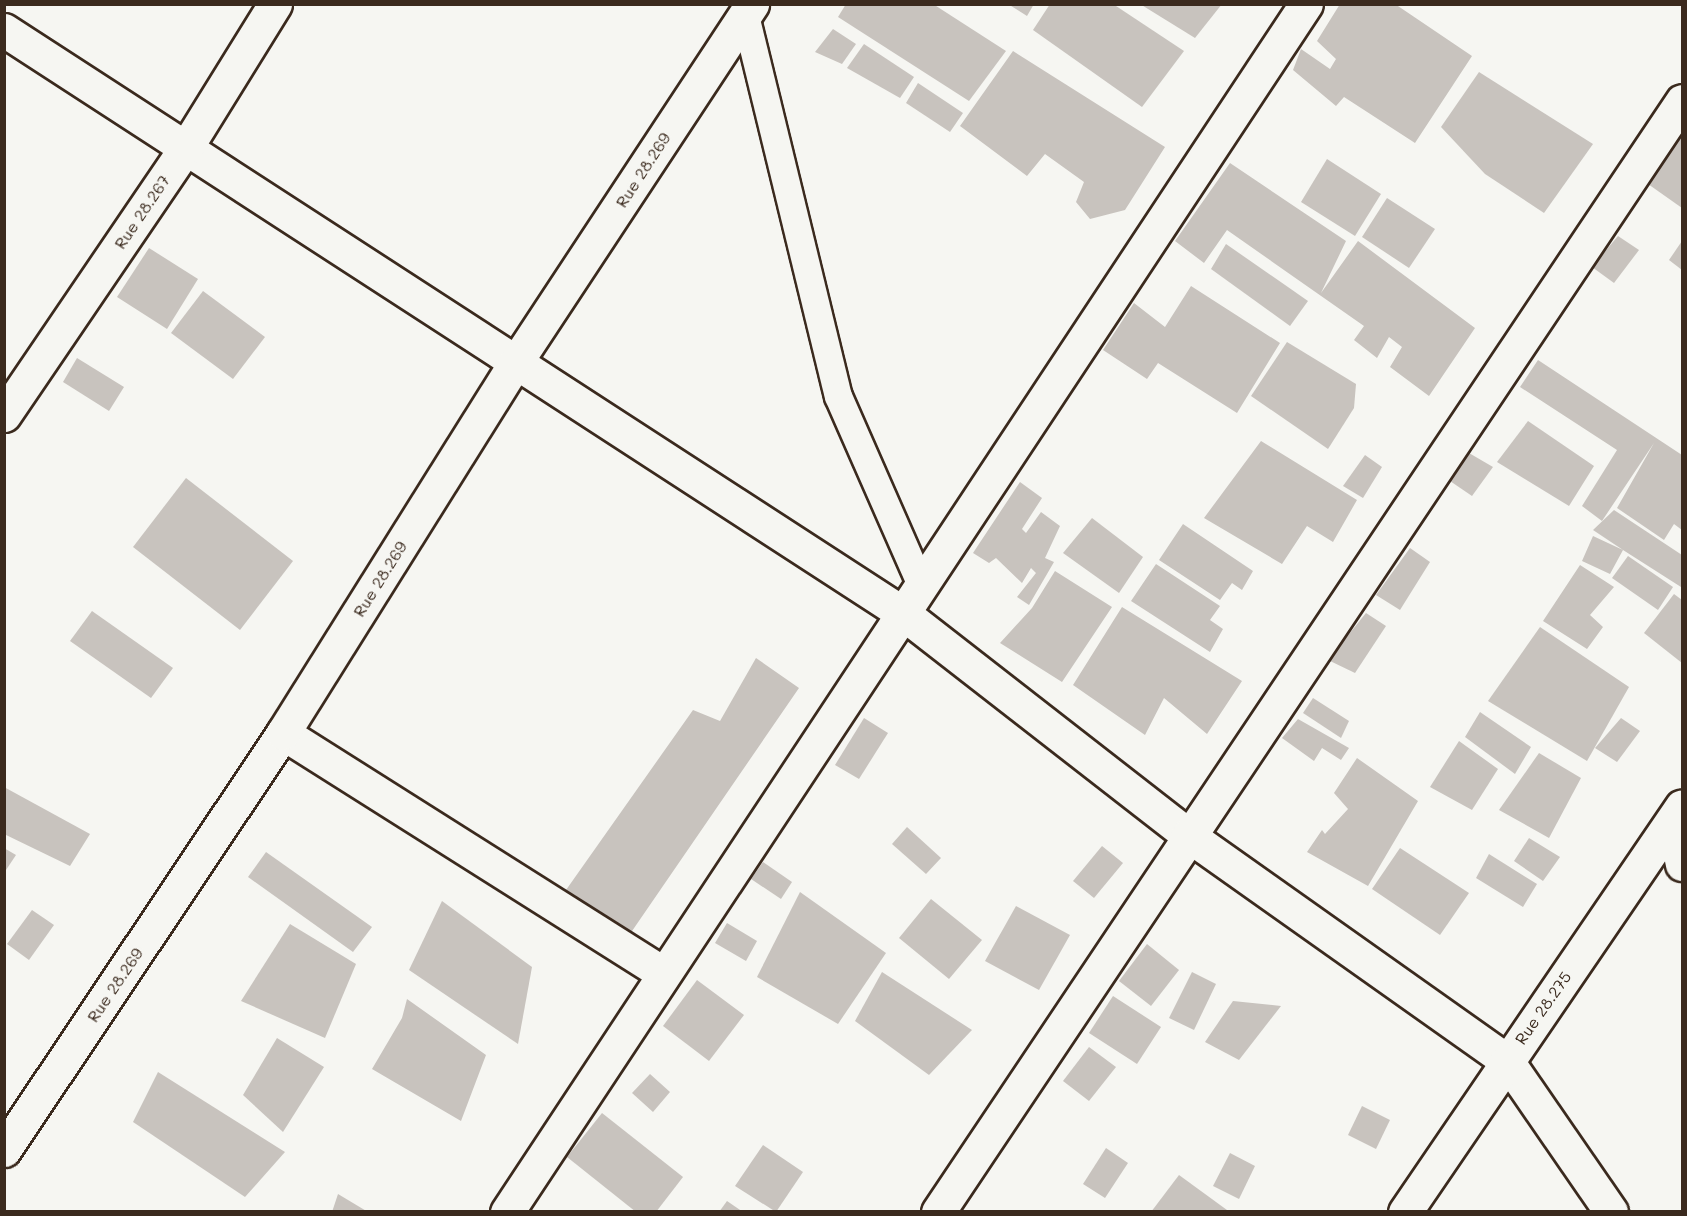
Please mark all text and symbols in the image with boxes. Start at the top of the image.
street label: Rue 28.269 [612,129,674,211]
street label: Rue 28.267 [110,171,174,253]
street label: Rue 28.269 [349,538,411,620]
street label: Rue 28.269 [83,944,147,1026]
street label: Rue 28.275 [1511,968,1575,1048]

